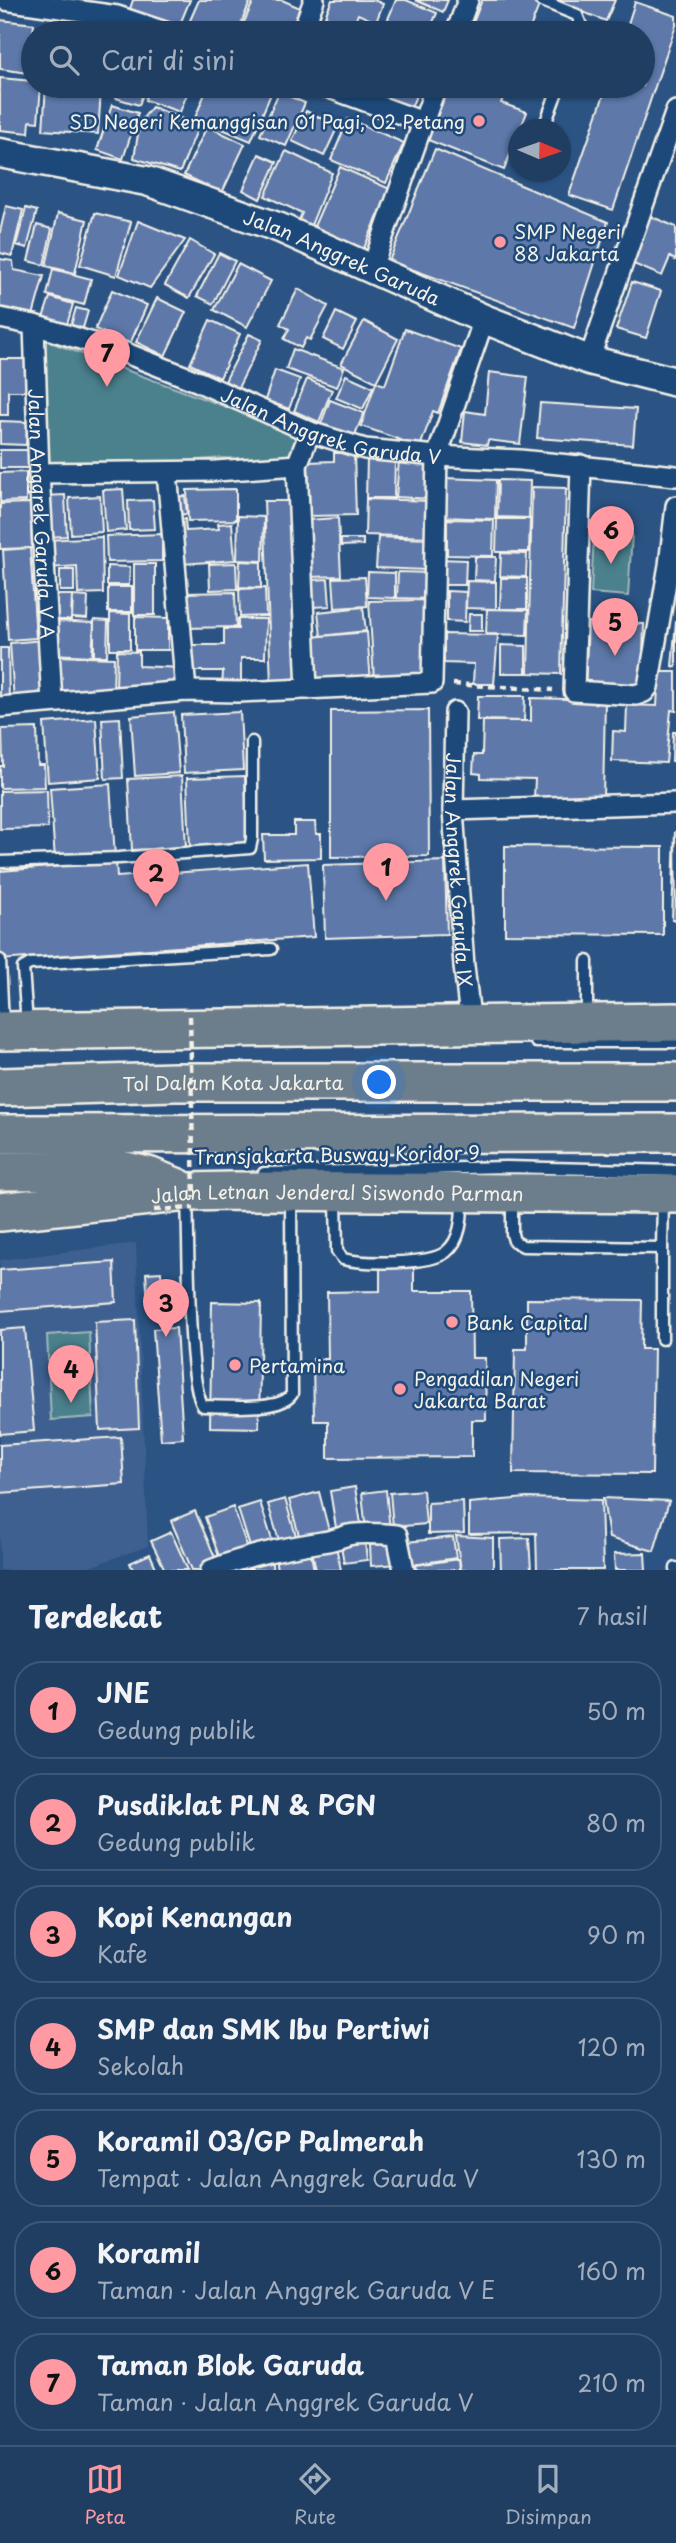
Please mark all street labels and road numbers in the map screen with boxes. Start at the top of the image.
street label: Jalan Anggrek Garuda [240,202,445,312]
street label: Jalan Anggrek Garuda V [217,380,442,470]
street label: Jalan Anggrek Garuda V A [22,388,62,640]
street label: Jalan Anggrek Garuda IX [439,752,480,988]
street label: Tol Dalam Kota Jakarta [122,1068,343,1097]
street label: Transjakarta Busway Koridor 9 [194,1138,480,1170]
street label: Jalan Letnan Jenderal Siswondo Parman [149,1177,524,1210]

